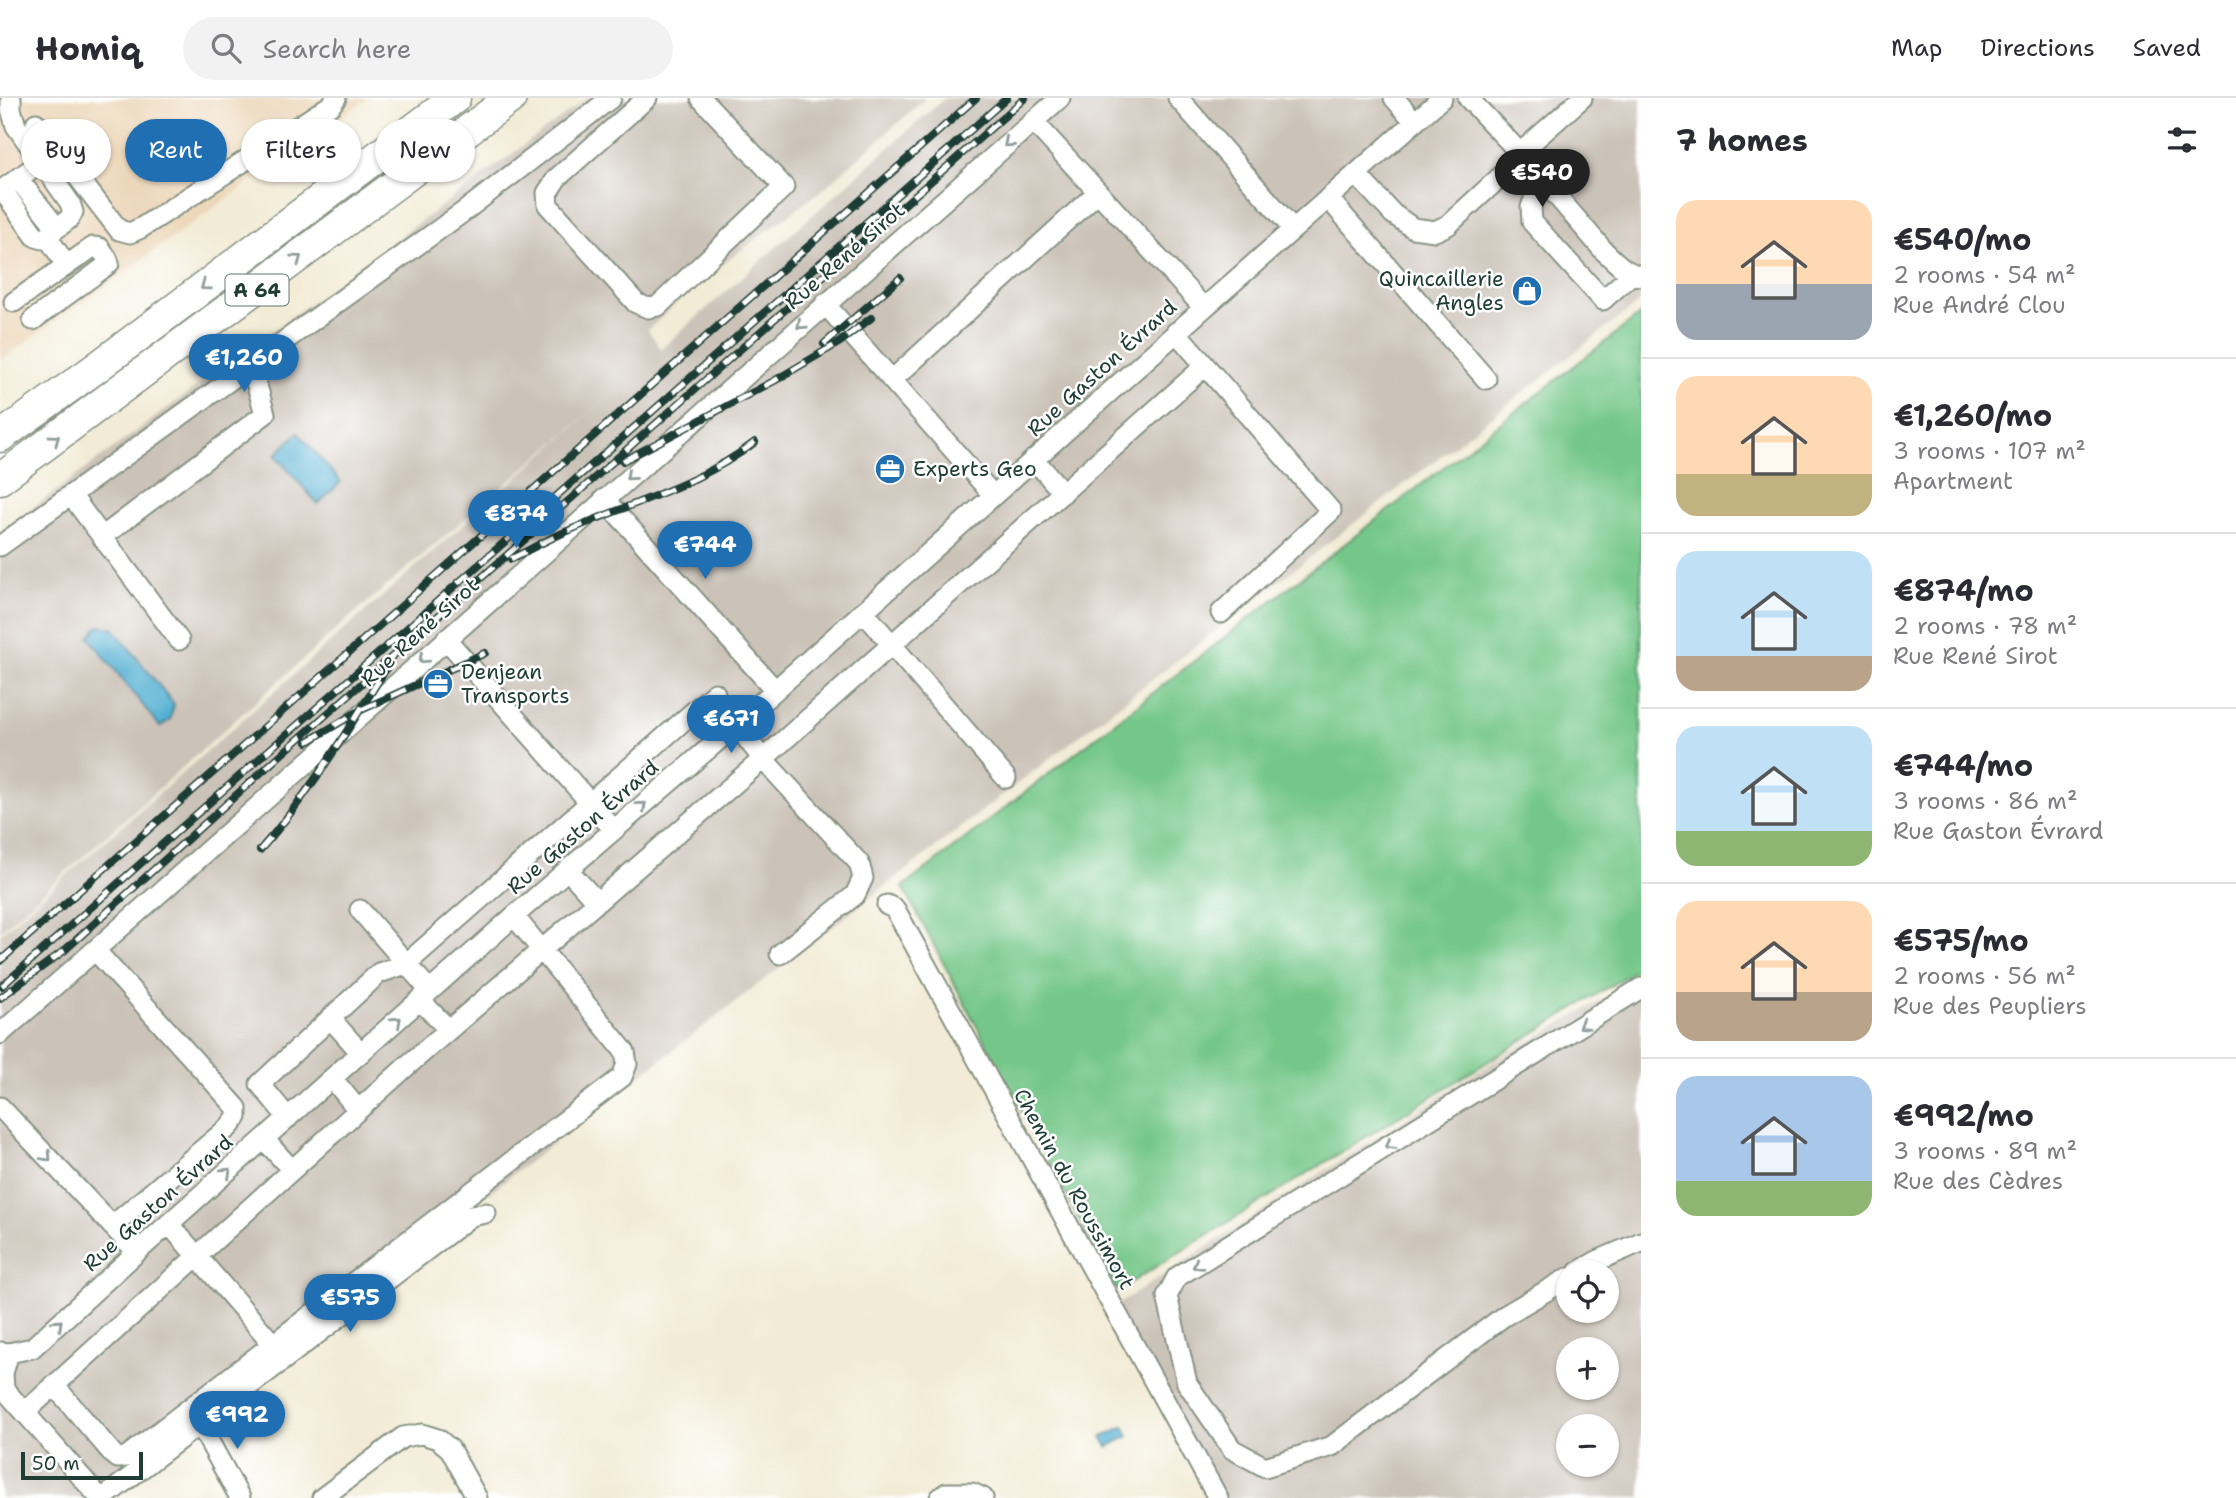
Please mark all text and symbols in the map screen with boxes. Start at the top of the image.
search box [183,17,673,80]
text: Homiq [35,26,141,71]
icon: search [207,29,245,67]
text: Search here [263,31,411,66]
text: Map [1891,32,1942,64]
text: Directions [1980,32,2095,64]
text: Saved [2133,32,2201,64]
chip: Buy [21,119,111,182]
chip: Rent [125,119,227,182]
chip: Filters [241,119,361,182]
chip: New [375,119,475,182]
text: 7 homes [1676,120,1808,161]
icon: filters [2163,121,2201,159]
one-way arrow [1003,134,1016,147]
pin: €540 [1501,150,1583,209]
text: €540 [1511,157,1573,187]
street label: Rue René Sirot [779,196,911,316]
text: €540/mo [1893,219,2032,260]
icon: home [1732,228,1816,312]
one-way arrow [289,255,302,268]
text: 2 rooms · 54 m² [1893,260,2076,290]
place label: Quincaillerie Angles [1379,265,1504,317]
road number: A 64 [226,274,288,306]
shop icon: Quincaillerie Angles [1510,274,1544,308]
one-way arrow [200,278,213,291]
text: Rue André Clou [1893,290,2065,320]
street label: Rue Gaston Évrard [1021,293,1183,443]
one-way arrow [796,317,809,330]
pin: €1,260 [187,334,301,394]
text: €1,260 [205,342,283,372]
text: €1,260/mo [1893,395,2052,436]
icon: home [1732,404,1816,488]
one-way arrow [47,434,60,447]
text: 3 rooms · 107 m² [1893,436,2086,466]
office icon: Experts Geo [873,452,907,486]
place label: Experts Geo [913,455,1037,483]
text: Apartment [1893,466,2013,496]
one-way arrow [625,468,638,480]
pin: €874 [475,490,557,550]
text: €874 [484,498,548,528]
pin: €744 [664,522,746,581]
text: €744 [673,529,737,559]
text: €874/mo [1893,570,2034,611]
street label: Rue René Sirot [355,571,485,693]
icon: home [1732,579,1816,663]
text: 2 rooms · 78 m² [1893,611,2077,641]
text: Rue René Sirot [1893,641,2058,671]
one-way arrow [418,651,431,663]
place label: Denjean Transports [461,658,570,710]
office icon: Denjean Transports [421,667,455,701]
pin: €671 [690,696,772,755]
text: €671 [703,703,759,733]
text: €744/mo [1893,745,2033,786]
street label: Rue Gaston Évrard [501,753,665,901]
icon: home [1732,754,1816,838]
text: 3 rooms · 86 m² [1893,786,2078,816]
one-way arrow [633,802,646,814]
text: Rue Gaston Évrard [1893,816,2103,846]
text: €575/mo [1893,920,2029,961]
icon: home [1732,929,1816,1013]
text: 2 rooms · 56 m² [1893,961,2076,991]
text: Rue des Peupliers [1893,991,2087,1021]
one-way arrow [389,1016,402,1029]
one-way arrow [1578,1016,1591,1029]
street label: Chemin du Roussimort [1007,1083,1141,1295]
text: €992/mo [1893,1095,2034,1136]
icon: home [1732,1104,1816,1188]
street label: Rue Gaston Évrard [77,1128,239,1278]
text: 3 rooms · 89 m² [1893,1136,2077,1166]
one-way arrow [1385,1137,1398,1150]
one-way arrow [38,1149,51,1162]
text: Rue des Cèdres [1893,1166,2063,1196]
one-way arrow [219,1168,232,1180]
one-way arrow [1191,1256,1204,1269]
map controls [1556,1260,1619,1477]
button: locate [1556,1260,1619,1323]
pin: €575 [309,1274,391,1334]
text: €575 [320,1282,380,1312]
one-way arrow [50,1320,63,1333]
button: + [1556,1337,1619,1400]
pin: €992 [196,1392,278,1451]
text: €992 [205,1399,269,1429]
button: − [1556,1414,1619,1477]
scale bar [21,1449,144,1481]
text: 50 m [32,1451,80,1476]

